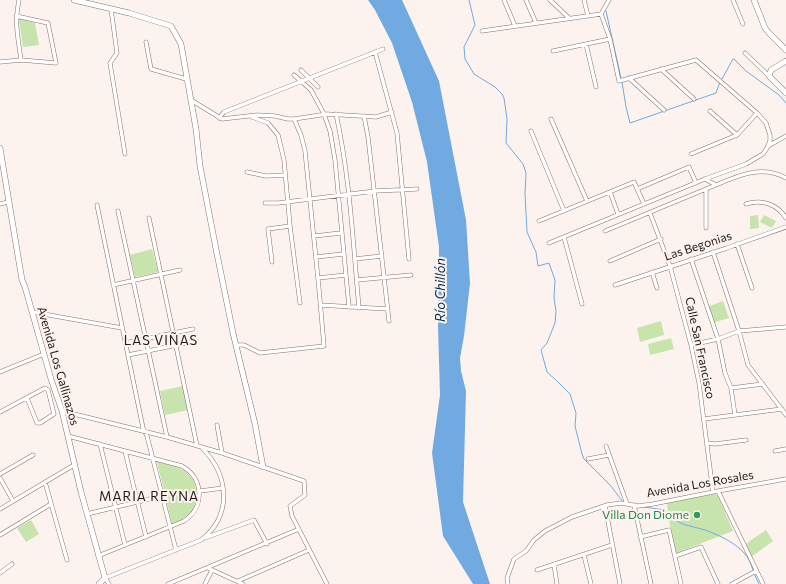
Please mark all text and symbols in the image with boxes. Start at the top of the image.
street label: Las Begonias [662,228,734,264]
water label: Río Chillón [433,258,449,322]
street label: Calle San Francisco [682,296,718,400]
street label: Avenida Los Gallinazos [34,305,82,427]
district label: LAS VIÑAS [124,333,198,349]
street label: Avenida Los Rosales [645,467,755,501]
district label: MARIA REYNA [99,489,199,505]
place label: Villa Don Diome [602,508,689,522]
marker: Villa Don Diome [692,510,702,520]

